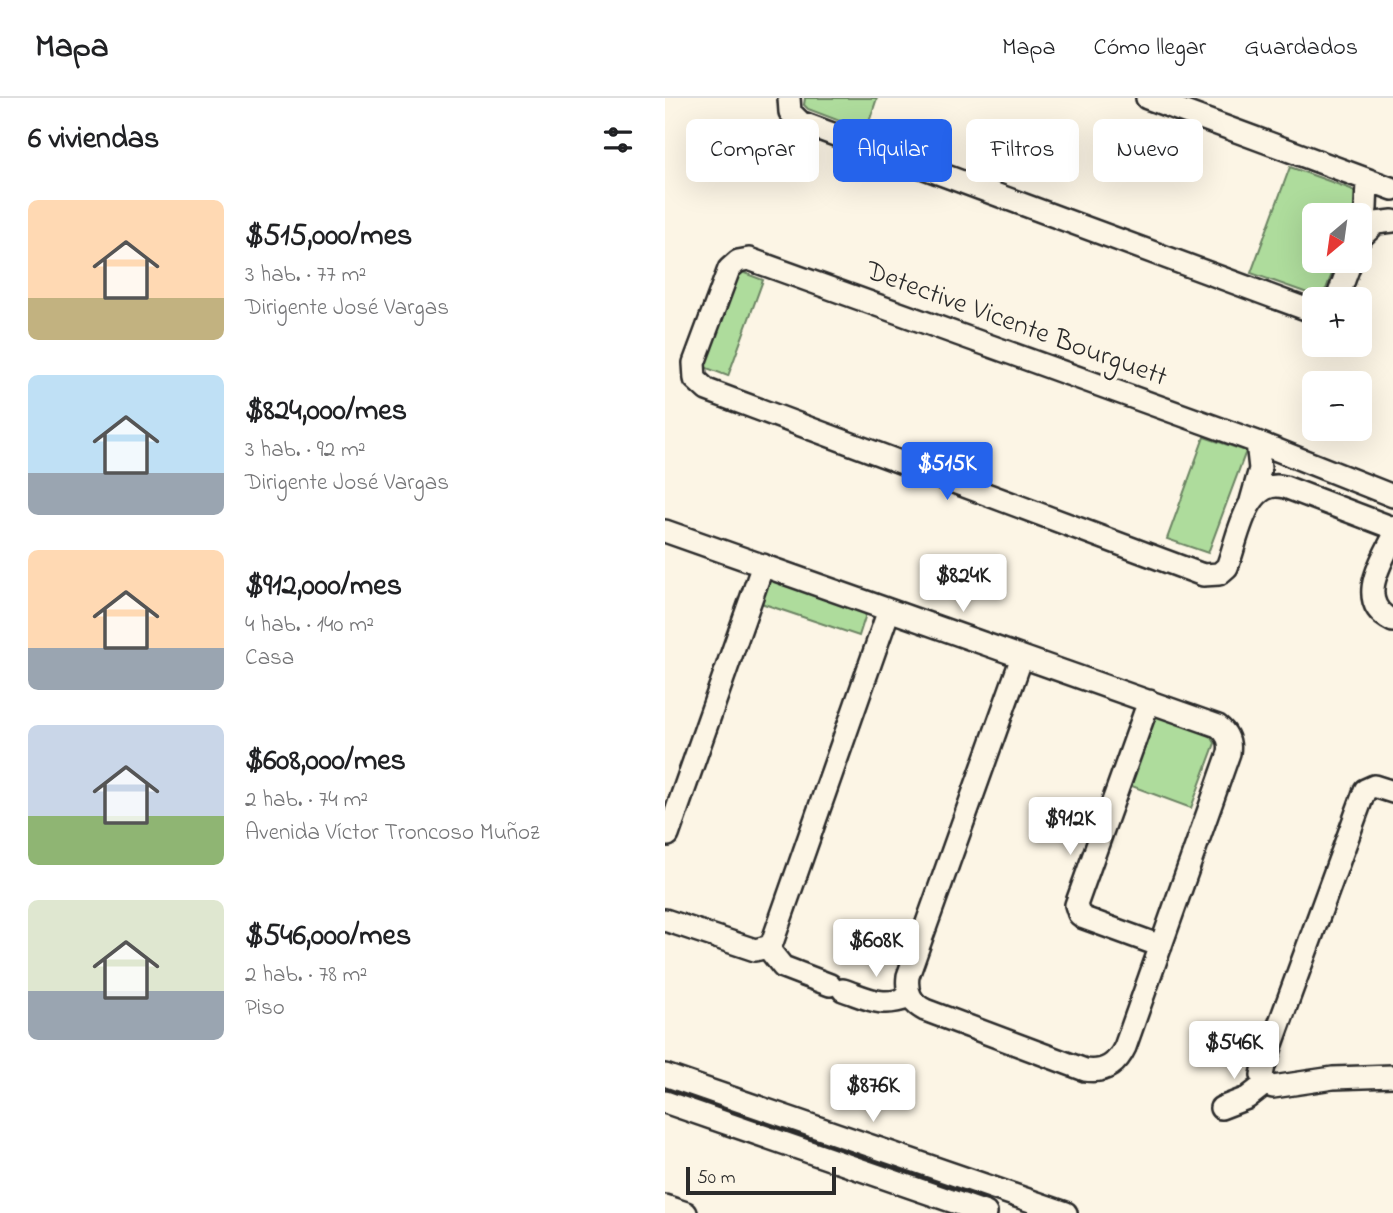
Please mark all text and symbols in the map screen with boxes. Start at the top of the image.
text: Mapa [35,24,109,72]
text: Mapa [1002,31,1055,66]
text: Cómo llegar [1093,31,1206,66]
text: Guardados [1244,31,1358,66]
text: 6 viviendas [28,118,159,162]
chip: Comprar [686,119,819,182]
chip: Alquilar [833,119,952,182]
chip: Filtros [966,119,1079,182]
chip: Nuevo [1093,119,1203,182]
icon: filters [599,121,637,159]
north arrow [1302,203,1372,273]
map controls [1302,203,1372,441]
text: $515,000/mes [245,215,412,259]
icon: home [84,228,168,312]
street label: Detective Vicente Bourguett [858,251,1173,399]
text: 3 hab. · 77 m² [245,259,366,292]
button: + [1302,287,1372,357]
text: Dirigente José Vargas [245,292,449,325]
button: − [1302,371,1372,441]
text: $824,000/mes [245,390,407,434]
icon: home [84,403,168,487]
text: 3 hab. · 92 m² [245,434,366,467]
pin: $515K [898,442,996,502]
text: $515K [918,448,976,481]
text: Dirigente José Vargas [245,467,449,500]
pin: $824K [914,554,1012,614]
text: $824K [936,560,990,593]
text: $912,000/mes [245,565,402,609]
icon: home [84,578,168,662]
text: 4 hab. · 140 m² [245,609,374,642]
text: Casa [245,642,294,675]
text: $608,000/mes [245,740,406,784]
icon: home [84,753,168,837]
text: 2 hab. · 74 m² [245,784,368,817]
pin: $912K [1021,798,1119,857]
text: $912K [1045,803,1095,836]
text: Avenida Víctor Troncoso Muñoz [245,817,540,850]
text: $546,000/mes [245,915,411,959]
pin: $608K [827,920,925,979]
text: $608K [849,925,903,958]
icon: home [84,928,168,1012]
text: 2 hab. · 78 m² [245,959,367,992]
text: Piso [245,992,285,1025]
pin: $546K [1185,1021,1283,1081]
text: $546K [1205,1027,1263,1060]
pin: $876K [824,1065,922,1124]
text: $876K [846,1070,900,1103]
scale bar [686,1164,837,1196]
text: 50 m [697,1165,736,1192]

